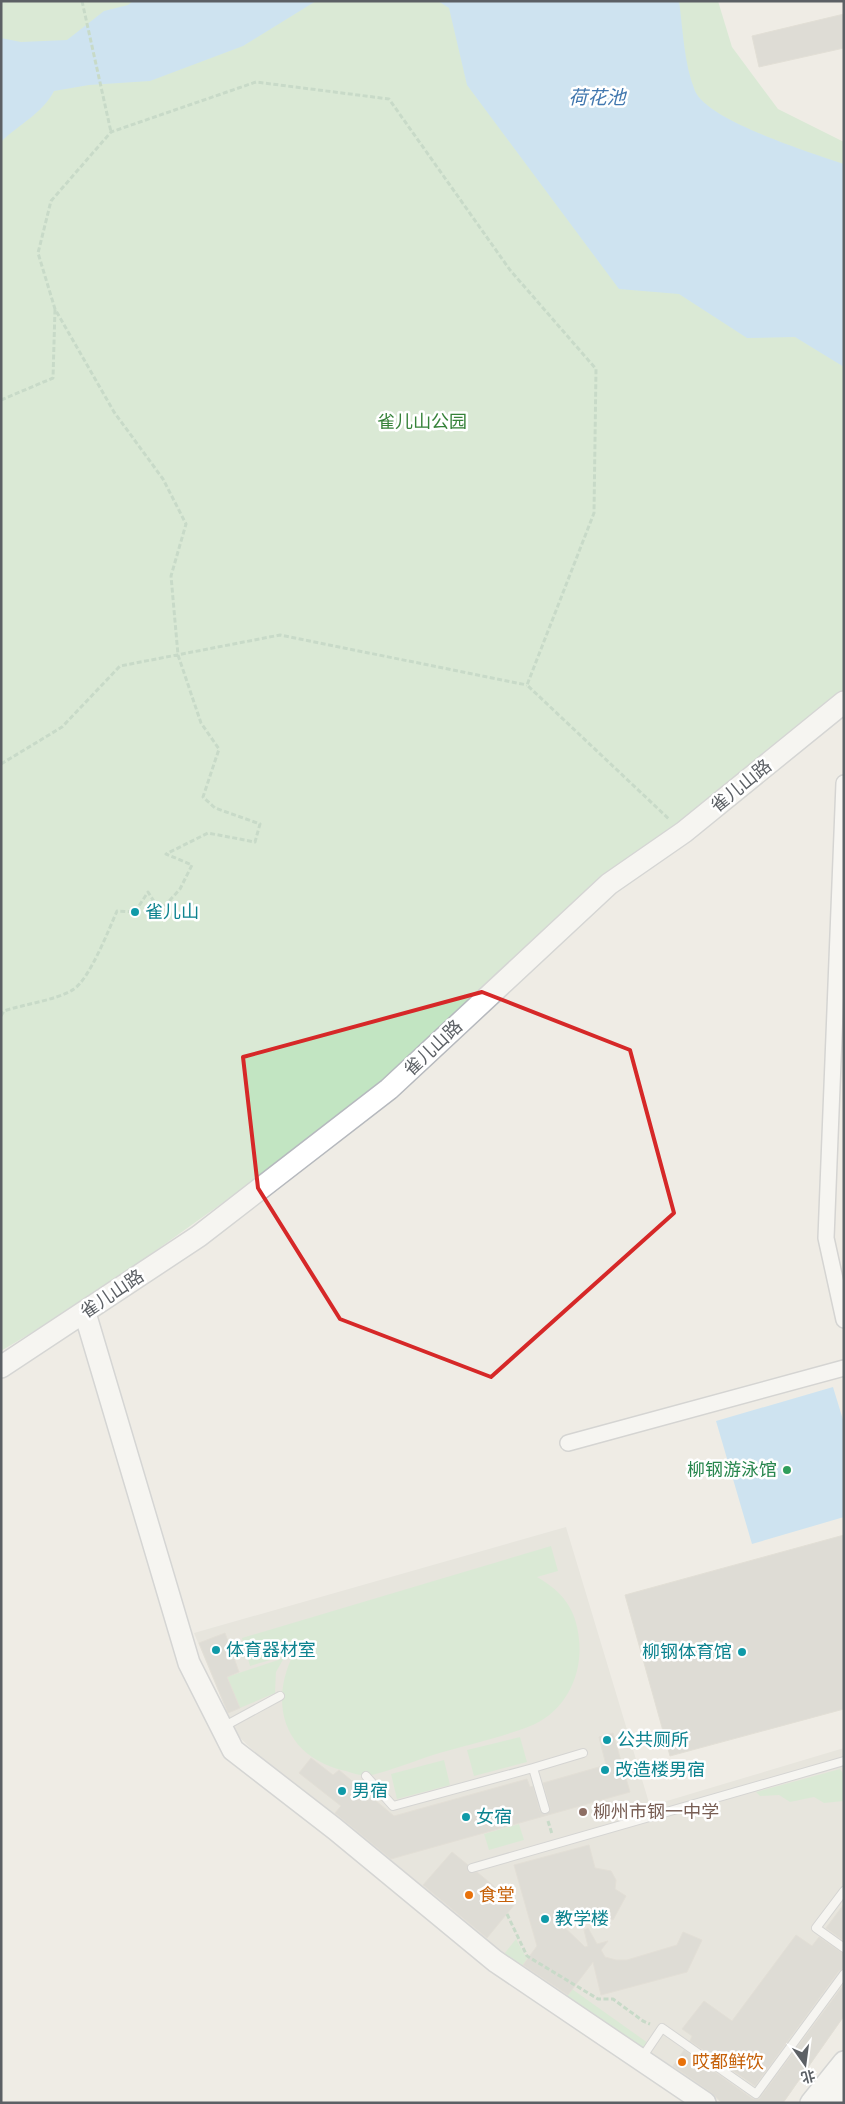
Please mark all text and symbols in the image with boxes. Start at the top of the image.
water label: 荷花池 [568,84,627,111]
park label: 雀儿山公园 [377,409,467,434]
street label: 雀儿山路 [705,753,777,818]
place label: 雀儿山 [145,899,199,924]
marker: 雀儿山 [129,906,141,918]
street label: 雀儿山路 [398,1014,468,1081]
street label: 雀儿山路 [75,1263,149,1324]
place label: 柳钢游泳馆 [687,1457,777,1482]
marker: 柳钢游泳馆 [781,1464,793,1476]
place label: 体育器材室 [226,1637,316,1662]
place label: 柳钢体育馆 [642,1639,732,1664]
marker: 体育器材室 [210,1644,222,1656]
marker: 柳钢体育馆 [736,1646,748,1658]
place label: 公共厕所 [617,1727,689,1752]
marker: 公共厕所 [601,1734,613,1746]
place label: 改造楼男宿 [615,1757,705,1782]
marker: 改造楼男宿 [599,1764,611,1776]
place label: 男宿 [352,1778,388,1803]
marker: 男宿 [336,1785,348,1797]
place label: 柳州市钢一中学 [593,1799,719,1824]
place label: 女宿 [476,1804,512,1829]
marker: 柳州市钢一中学 [577,1806,589,1818]
marker: 女宿 [460,1811,472,1823]
place label: 食堂 [479,1882,515,1907]
marker: 食堂 [463,1889,475,1901]
place label: 教学楼 [555,1906,609,1931]
marker: 教学楼 [539,1913,551,1925]
north arrow [780,2039,830,2089]
place label: 哎都鲜饮 [692,2049,764,2074]
marker: 哎都鲜饮 [676,2056,688,2068]
text: 北 [799,2065,817,2088]

